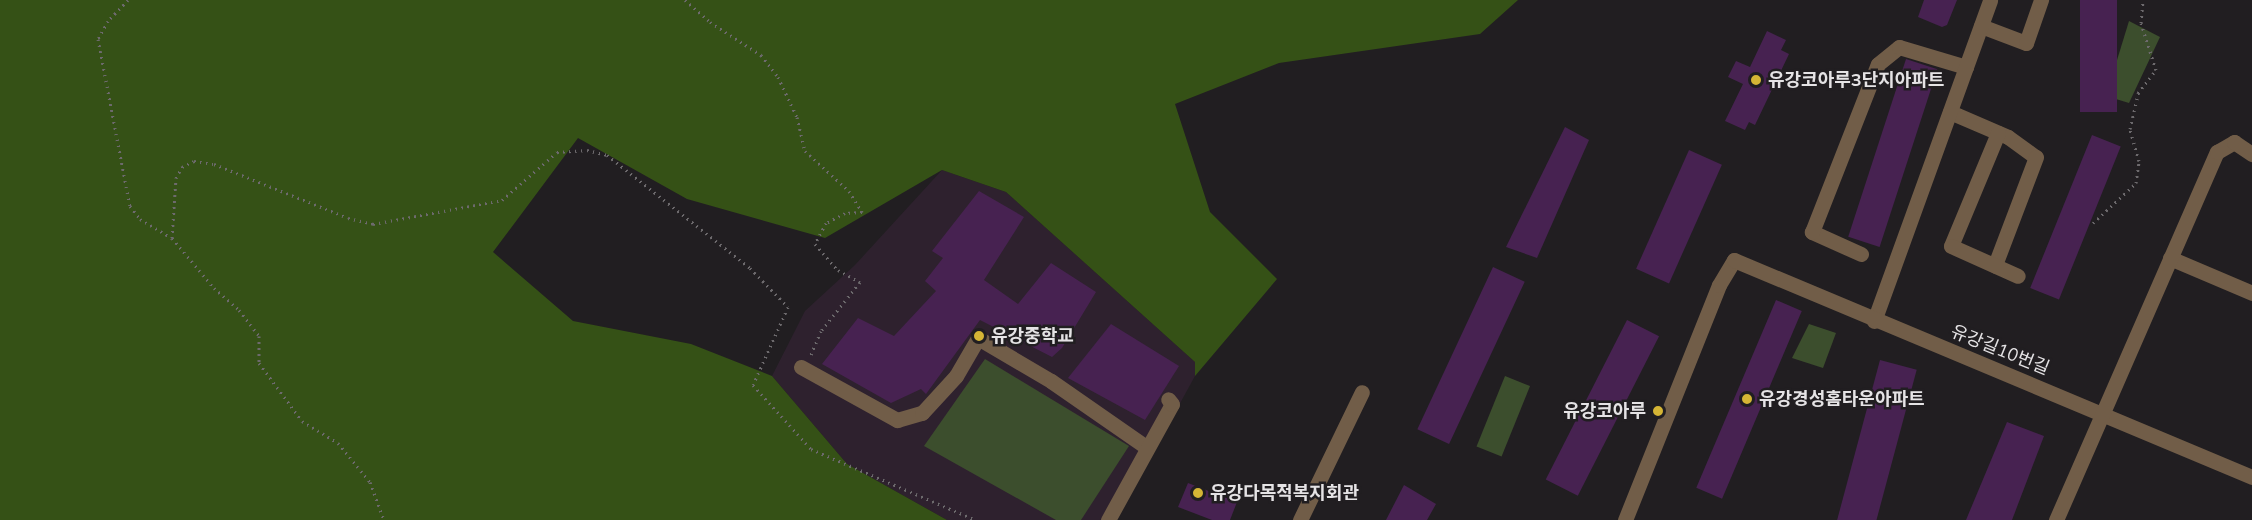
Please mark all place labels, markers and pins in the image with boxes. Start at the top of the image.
place label: 유강코아루3단지아파트 [1768,69,1944,91]
marker: 유강코아루3단지아파트 [1749,73,1763,87]
place label: 유강중학교 [991,325,1074,347]
marker: 유강중학교 [972,329,986,343]
place label: 유강경성홈타운아파트 [1759,388,1925,410]
marker: 유강경성홈타운아파트 [1740,392,1754,406]
place label: 유강코아루 [1563,400,1646,422]
marker: 유강코아루 [1651,404,1665,418]
place label: 유강다목적복지회관 [1210,482,1359,504]
marker: 유강다목적복지회관 [1191,486,1205,500]

